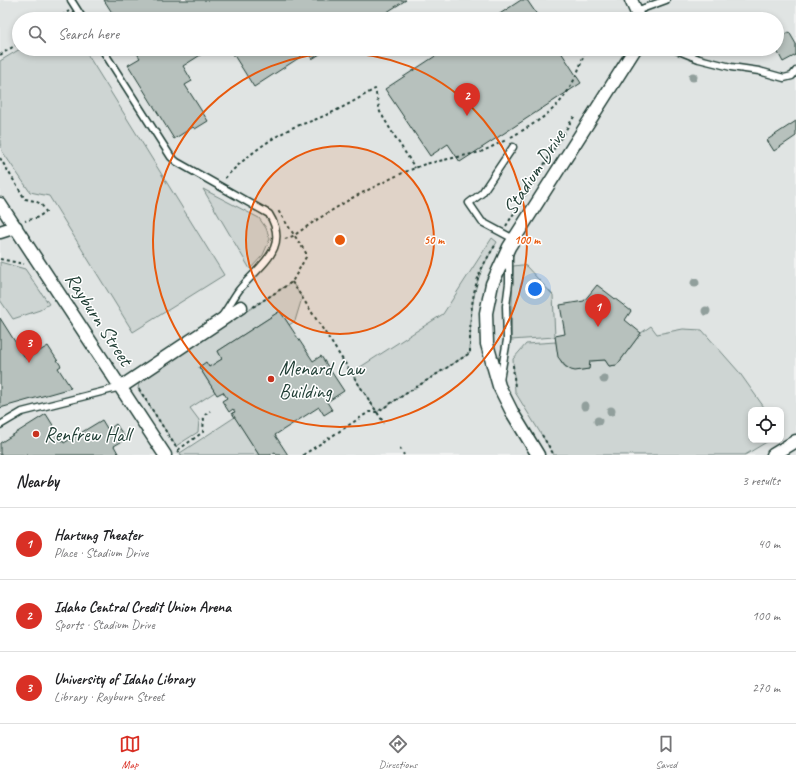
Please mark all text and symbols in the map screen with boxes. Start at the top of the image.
search box [12,12,784,56]
icon: search [26,23,48,45]
text: Search here [58,25,119,44]
pin: 2 [454,83,480,116]
street label: Stadium Drive [497,123,572,219]
text: 50 m [424,232,445,248]
text: 100 m [514,232,541,248]
centre of rings [333,233,347,247]
street label: Rayburn Street [60,268,140,372]
your location [525,279,545,299]
pin: 1 [585,294,611,327]
pin: 3 [16,330,42,363]
place label: Menard Law Building [279,356,366,404]
marker: Menard Law Building [266,374,276,384]
map controls [748,407,784,443]
button: locate [748,407,784,443]
place label: Renfrew Hall [44,422,135,447]
marker: Renfrew Hall [31,429,41,439]
text: Nearby [16,471,59,492]
text: 3 results [742,473,780,489]
text: Hartung Theater [54,526,142,545]
text: 1 [26,536,32,552]
text: 40 m [758,536,780,552]
text: Place · Stadium Drive [54,545,148,561]
text: Idaho Central Credit Union Arena [54,598,231,617]
text: 2 [26,608,32,624]
text: 100 m [752,608,780,624]
text: Sports · Stadium Drive [54,617,155,633]
text: University of Idaho Library [54,670,194,689]
text: 3 [26,680,32,696]
text: 270 m [752,680,780,696]
text: Library · Rayburn Street [54,689,164,705]
tab: Map [119,733,141,771]
tab: Directions [379,733,417,771]
tab: Saved [655,733,677,771]

